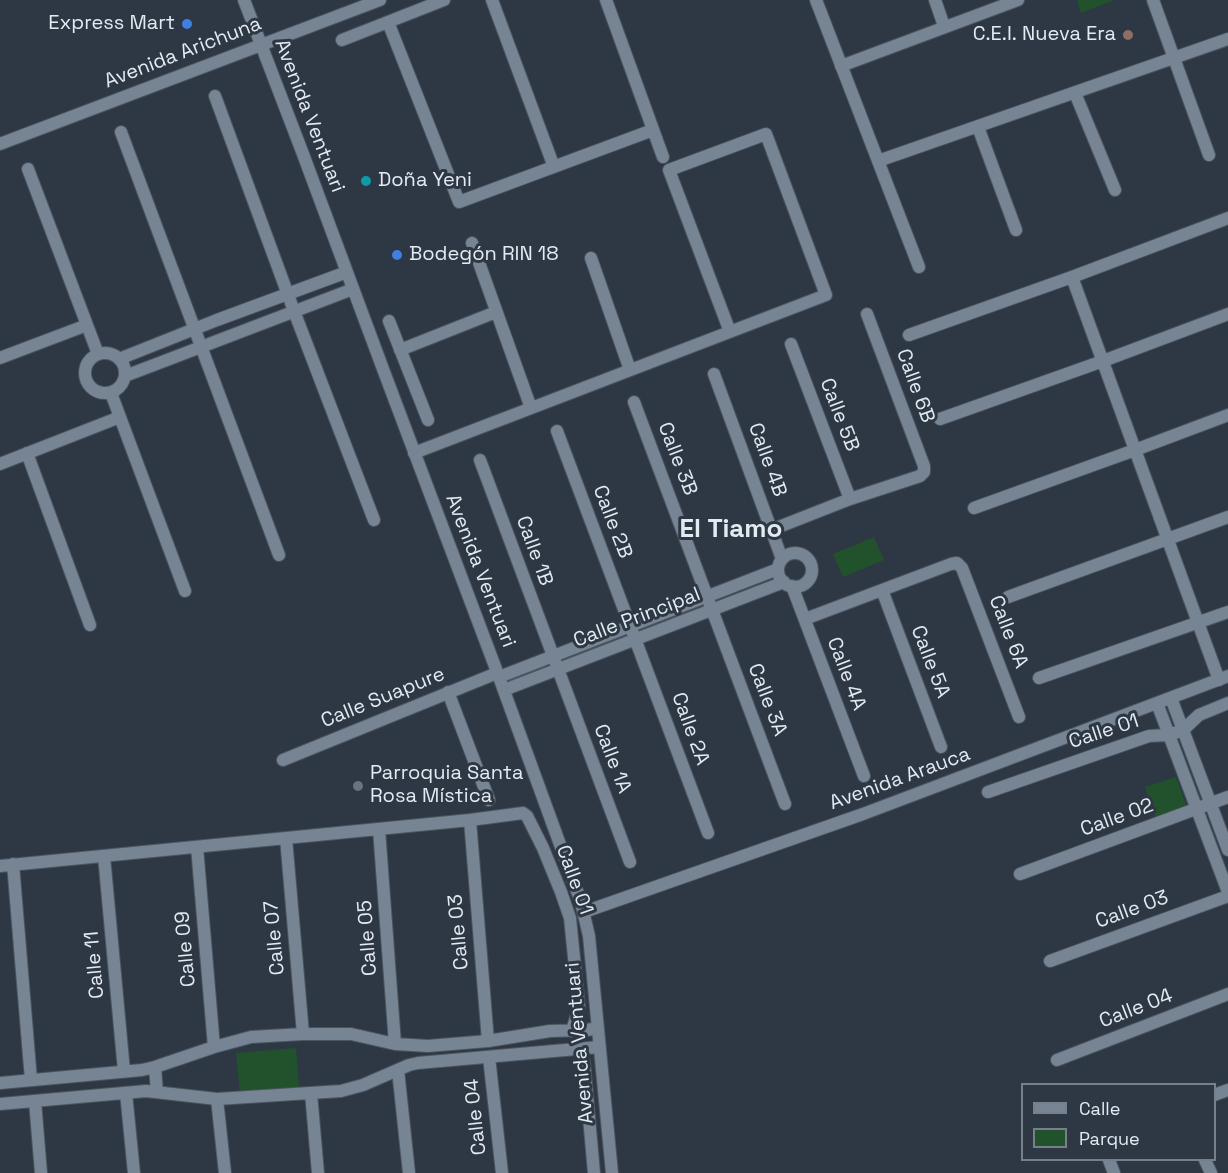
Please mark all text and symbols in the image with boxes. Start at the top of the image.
place label: Express Mart [48,12,175,36]
street label: Avenida Arichuna [101,12,265,94]
marker: Express Mart [180,17,194,31]
place label: C.E.I. Nueva Era [973,23,1116,47]
marker: C.E.I. Nueva Era [1121,28,1135,42]
street label: Avenida Ventuari [269,36,349,196]
place label: Doña Yeni [378,169,472,193]
marker: Doña Yeni [359,174,373,188]
place label: Bodegón RIN 18 [409,243,559,267]
marker: Bodegón RIN 18 [390,248,404,262]
street label: Calle 6B [891,346,939,426]
street label: Calle 5B [814,375,864,455]
street label: Calle 3B [652,419,702,499]
street label: Calle 4B [743,420,791,500]
street label: Calle 2B [587,482,637,562]
street label: Avenida Ventuari [440,491,520,651]
street label: Calle 1B [510,513,558,589]
district label: El Tiamo [680,514,782,546]
street label: Calle Principal [570,583,704,653]
street label: Calle 6A [983,592,1033,672]
street label: Calle 5A [905,622,955,702]
street label: Calle 4A [821,634,871,714]
street label: Calle 3A [742,660,792,740]
street label: Calle Suapure [318,662,448,734]
street label: Calle 2A [666,689,714,769]
street label: Calle 01 [1066,709,1142,755]
street label: Calle 1A [588,721,636,797]
street label: Avenida Arauca [826,742,974,816]
place label: Parroquia Santa Rosa Mística [370,762,523,809]
marker: Parroquia Santa Rosa Mística [351,779,365,793]
street label: Calle 02 [1077,794,1157,842]
street label: Calle 01 [550,842,598,918]
street label: Calle 03 [1092,886,1172,934]
street label: Calle 03 [444,893,474,971]
street label: Calle 05 [353,899,383,977]
street label: Calle 07 [260,900,290,976]
street label: Calle 09 [171,910,201,988]
street label: Calle 11 [80,930,110,1000]
street label: Avenida Ventuari [561,961,599,1125]
street label: Calle 04 [1096,984,1176,1034]
street label: Calle 04 [460,1078,492,1156]
legend [1021,1083,1216,1161]
text: Calle [1079,1097,1120,1120]
text: Parque [1079,1127,1140,1150]

